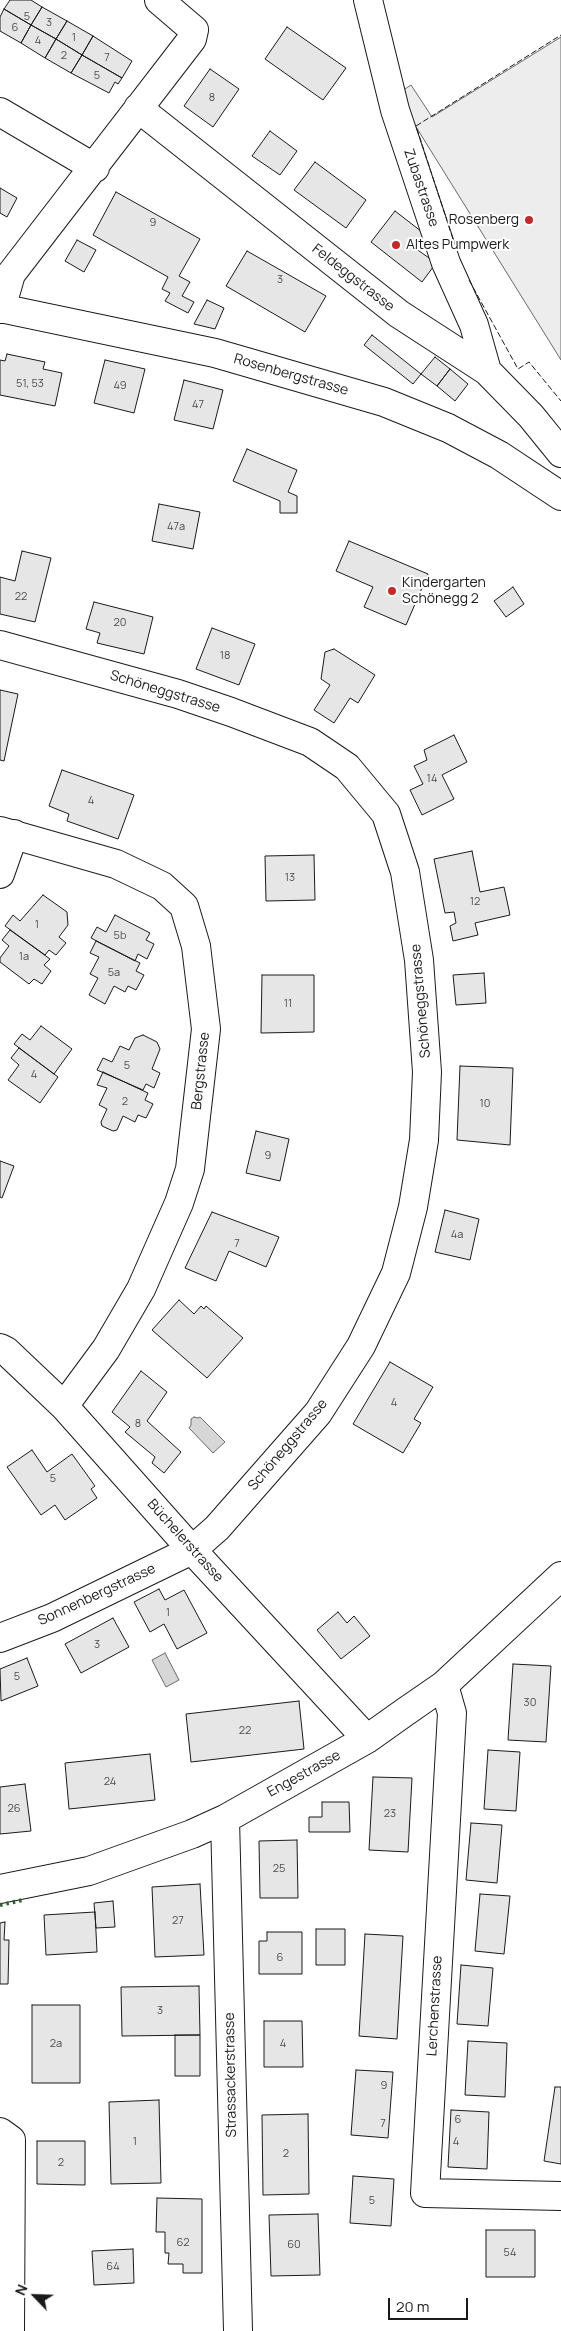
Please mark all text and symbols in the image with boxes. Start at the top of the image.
house number: 5 [24,10,30,24]
house number: 3 [46,16,52,30]
house number: 6 [12,21,18,35]
house number: 1 [72,31,76,45]
house number: 4 [35,34,41,48]
house number: 2 [61,49,67,63]
house number: 7 [104,51,110,65]
house number: 5 [94,69,100,83]
house number: 8 [209,91,215,105]
street label: Zubastrasse [400,147,442,229]
place label: Rosenberg [449,212,519,228]
marker: Rosenberg [523,214,535,226]
house number: 9 [150,216,156,230]
place label: Altes Pumpwerk [406,237,509,253]
marker: Altes Pumpwerk [390,239,402,251]
street label: Feldeggstrasse [309,241,397,315]
house number: 3 [277,273,283,287]
street label: Rosenbergstrasse [232,351,350,399]
house number: 51, 53 [16,377,44,391]
house number: 49 [113,379,127,393]
house number: 47 [192,398,204,412]
house number: 47a [167,520,185,534]
place label: Kindergarten Schönegg 2 [402,575,486,608]
marker: Kindergarten Schönegg 2 [386,585,398,597]
house number: 22 [15,590,27,604]
house number: 20 [114,616,126,630]
house number: 18 [220,649,230,663]
street label: Schöneggstrasse [108,667,222,717]
house number: 14 [427,772,437,786]
house number: 4 [88,794,94,808]
house number: 13 [285,871,295,885]
house number: 12 [470,895,480,909]
house number: 1 [35,918,39,932]
house number: 5b [114,929,126,943]
street label: Schöneggstrasse [408,943,434,1059]
house number: 1a [19,950,29,964]
house number: 5a [108,966,120,980]
house number: 11 [284,997,292,1011]
street label: Bergstrasse [189,1031,213,1111]
house number: 5 [124,1059,130,1073]
house number: 4 [31,1068,37,1082]
house number: 2 [122,1095,128,1109]
house number: 10 [480,1097,490,1111]
house number: 9 [265,1149,271,1163]
house number: 4a [451,1228,463,1242]
house number: 7 [234,1237,240,1251]
street label: Schöneggstrasse [245,1396,331,1494]
house number: 4 [391,1396,397,1410]
house number: 8 [135,1417,141,1431]
house number: 5 [50,1472,56,1486]
street label: Büchelerstrasse [143,1496,227,1586]
street label: Sonnenbergstrasse [36,1560,158,1630]
house number: 1 [166,1606,170,1620]
house number: 3 [94,1638,100,1652]
house number: 5 [14,1670,20,1684]
house number: 30 [524,1696,536,1710]
house number: 22 [239,1724,251,1738]
street label: Engestrasse [264,1747,344,1801]
house number: 24 [104,1775,116,1789]
house number: 26 [7,1802,21,1816]
house number: 23 [384,1807,396,1821]
house number: 25 [273,1862,285,1876]
house number: 27 [172,1914,184,1928]
house number: 6 [277,1951,283,1965]
street label: Lerchenstrasse [424,1955,446,2057]
house number: 3 [157,2004,163,2018]
street label: Strassackerstrasse [222,2012,240,2138]
house number: 2a [50,2037,62,2051]
house number: 4 [280,2037,286,2051]
house number: 9 [381,2079,387,2093]
house number: 6 [455,2113,461,2127]
house number: 7 [380,2117,386,2131]
house number: 1 [133,2135,137,2149]
house number: 4 [453,2135,459,2149]
house number: 2 [283,2147,289,2161]
house number: 2 [58,2156,64,2170]
house number: 5 [369,2194,375,2208]
house number: 62 [176,2236,190,2250]
house number: 60 [287,2238,301,2252]
house number: 54 [504,2246,516,2260]
house number: 64 [106,2260,120,2274]
north arrow [10,2271,60,2321]
text: N [10,2281,32,2298]
scale bar [391,2288,471,2320]
text: 20 m [396,2296,429,2317]

